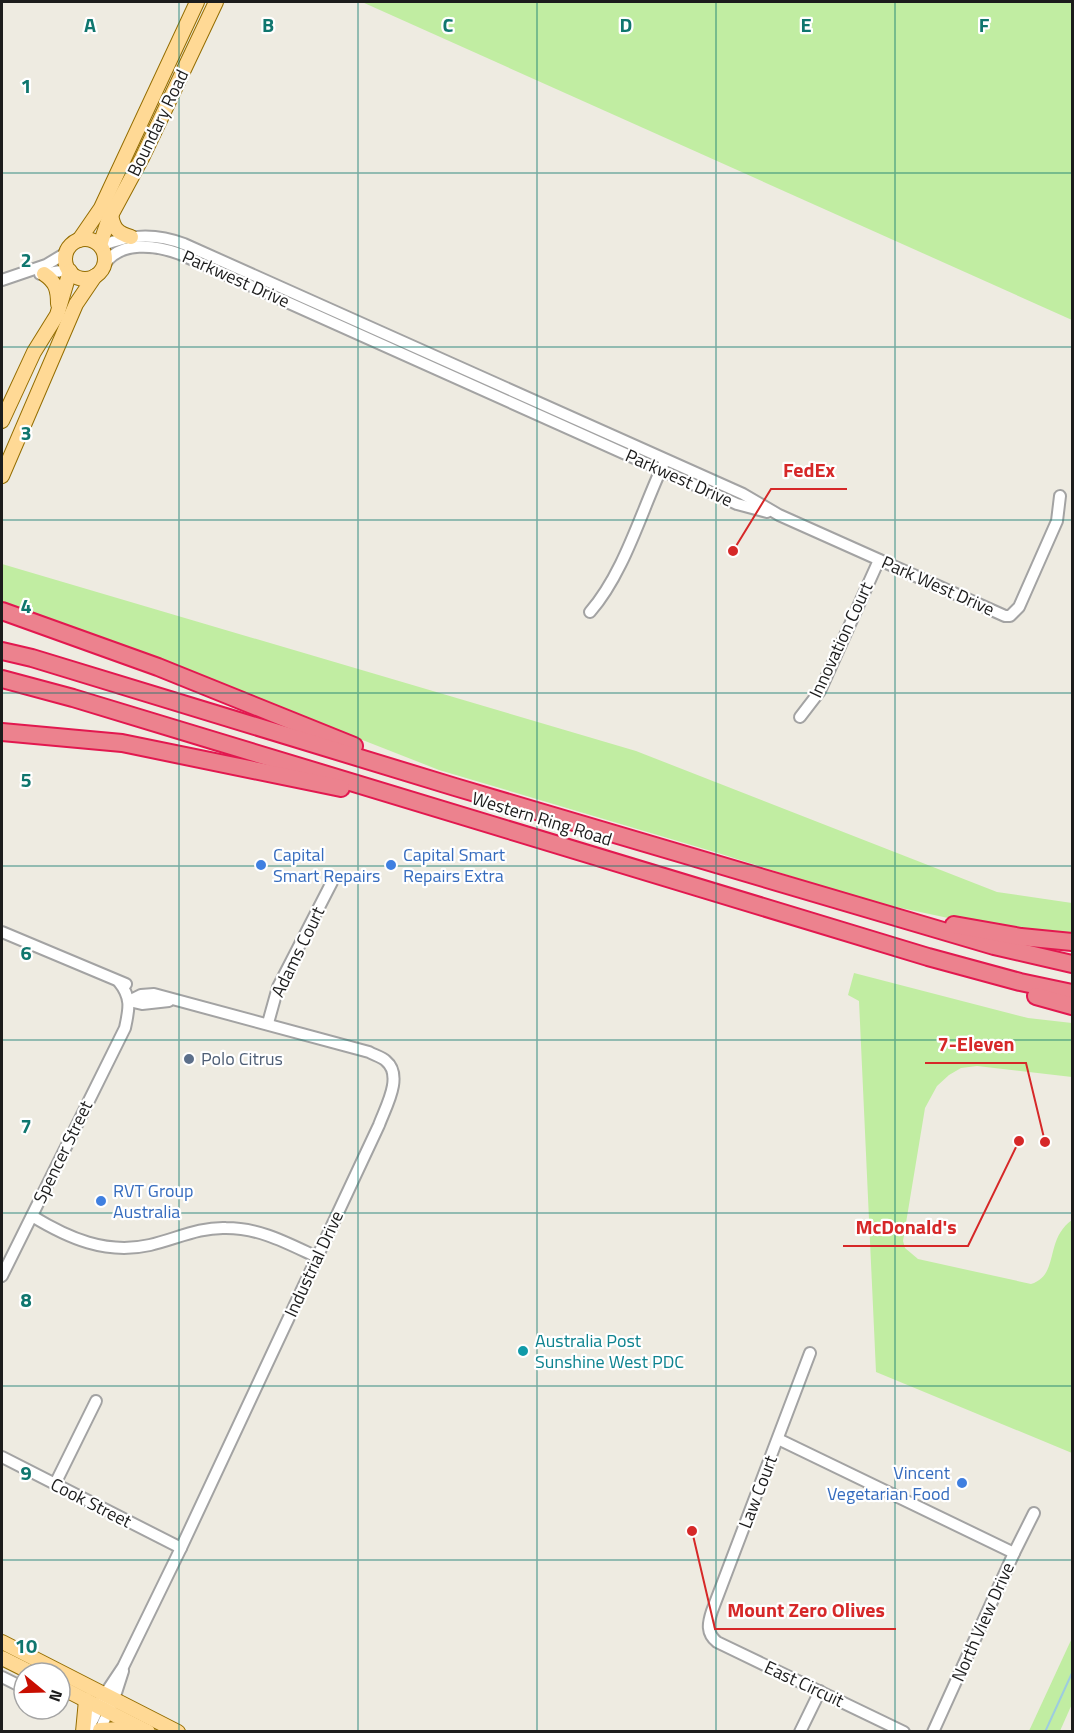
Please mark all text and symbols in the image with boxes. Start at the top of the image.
text: A [84,9,96,40]
text: B [262,9,274,40]
text: C [443,9,454,40]
text: D [620,9,632,40]
text: E [800,9,812,40]
text: F [979,9,990,40]
street label: Boundary Road [120,65,195,181]
text: 1 [20,70,32,101]
street label: Parkwest Drive [178,243,294,314]
text: 2 [20,244,32,275]
text: 3 [20,417,32,448]
street label: Parkwest Drive [621,442,737,513]
callout: FedEx [771,451,847,489]
text: FedEx [783,454,836,485]
street label: Park West Drive [877,549,999,623]
street label: Innovation Court [802,577,880,702]
text: 4 [20,590,32,621]
text: 5 [20,764,32,795]
street label: Western Ring Road [469,784,616,853]
place label: Capital Smart Repairs [273,841,380,889]
place label: Capital Smart Repairs Extra [403,841,506,889]
marker: Capital Smart Repairs [254,858,268,872]
marker: Capital Smart Repairs Extra [384,858,398,872]
street label: Adams Court [264,901,331,1002]
text: 6 [20,937,32,968]
callout: 7-Eleven [925,1025,1026,1063]
text: 7-Eleven [938,1028,1015,1059]
place label: Polo Citrus [201,1045,283,1072]
marker: Polo Citrus [182,1052,196,1066]
street label: Spencer Street [26,1095,99,1208]
text: 7 [20,1110,32,1141]
place label: RVT Group Australia [113,1177,194,1225]
marker: RVT Group Australia [94,1194,108,1208]
street label: Industrial Drive [277,1206,350,1321]
callout: McDonald's [843,1208,968,1246]
text: McDonald's [855,1211,957,1242]
text: 8 [20,1284,32,1315]
place label: Australia Post Sunshine West PDC [535,1327,684,1375]
marker: Australia Post Sunshine West PDC [516,1344,530,1358]
street label: Law Court [731,1451,784,1532]
text: 9 [20,1457,32,1488]
place label: Vincent Vegetarian Food [827,1459,951,1507]
street label: Cook Street [46,1471,137,1535]
marker: Vincent Vegetarian Food [955,1476,969,1490]
street label: North View Drive [944,1558,1021,1686]
callout: Mount Zero Olives [715,1591,896,1629]
text: Mount Zero Olives [727,1594,885,1625]
text: 10 [15,1630,37,1661]
street label: East Circuit [760,1653,849,1714]
north arrow [12,1661,72,1721]
text: N [43,1687,69,1705]

